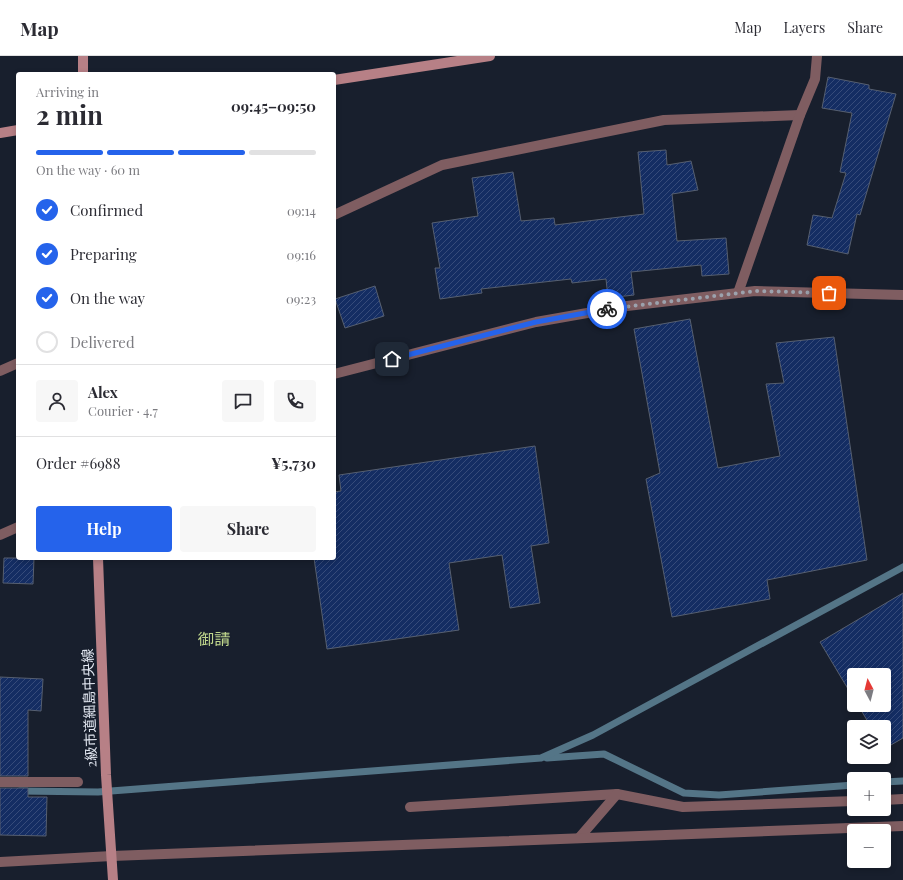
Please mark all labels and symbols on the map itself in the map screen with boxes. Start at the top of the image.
pin [812,276,846,310]
courier [587,289,627,329]
pin [375,342,409,376]
district label: 御請 [198,628,230,649]
street label: 2級市道細島中央線 [77,648,101,768]
north arrow [847,668,891,712]

